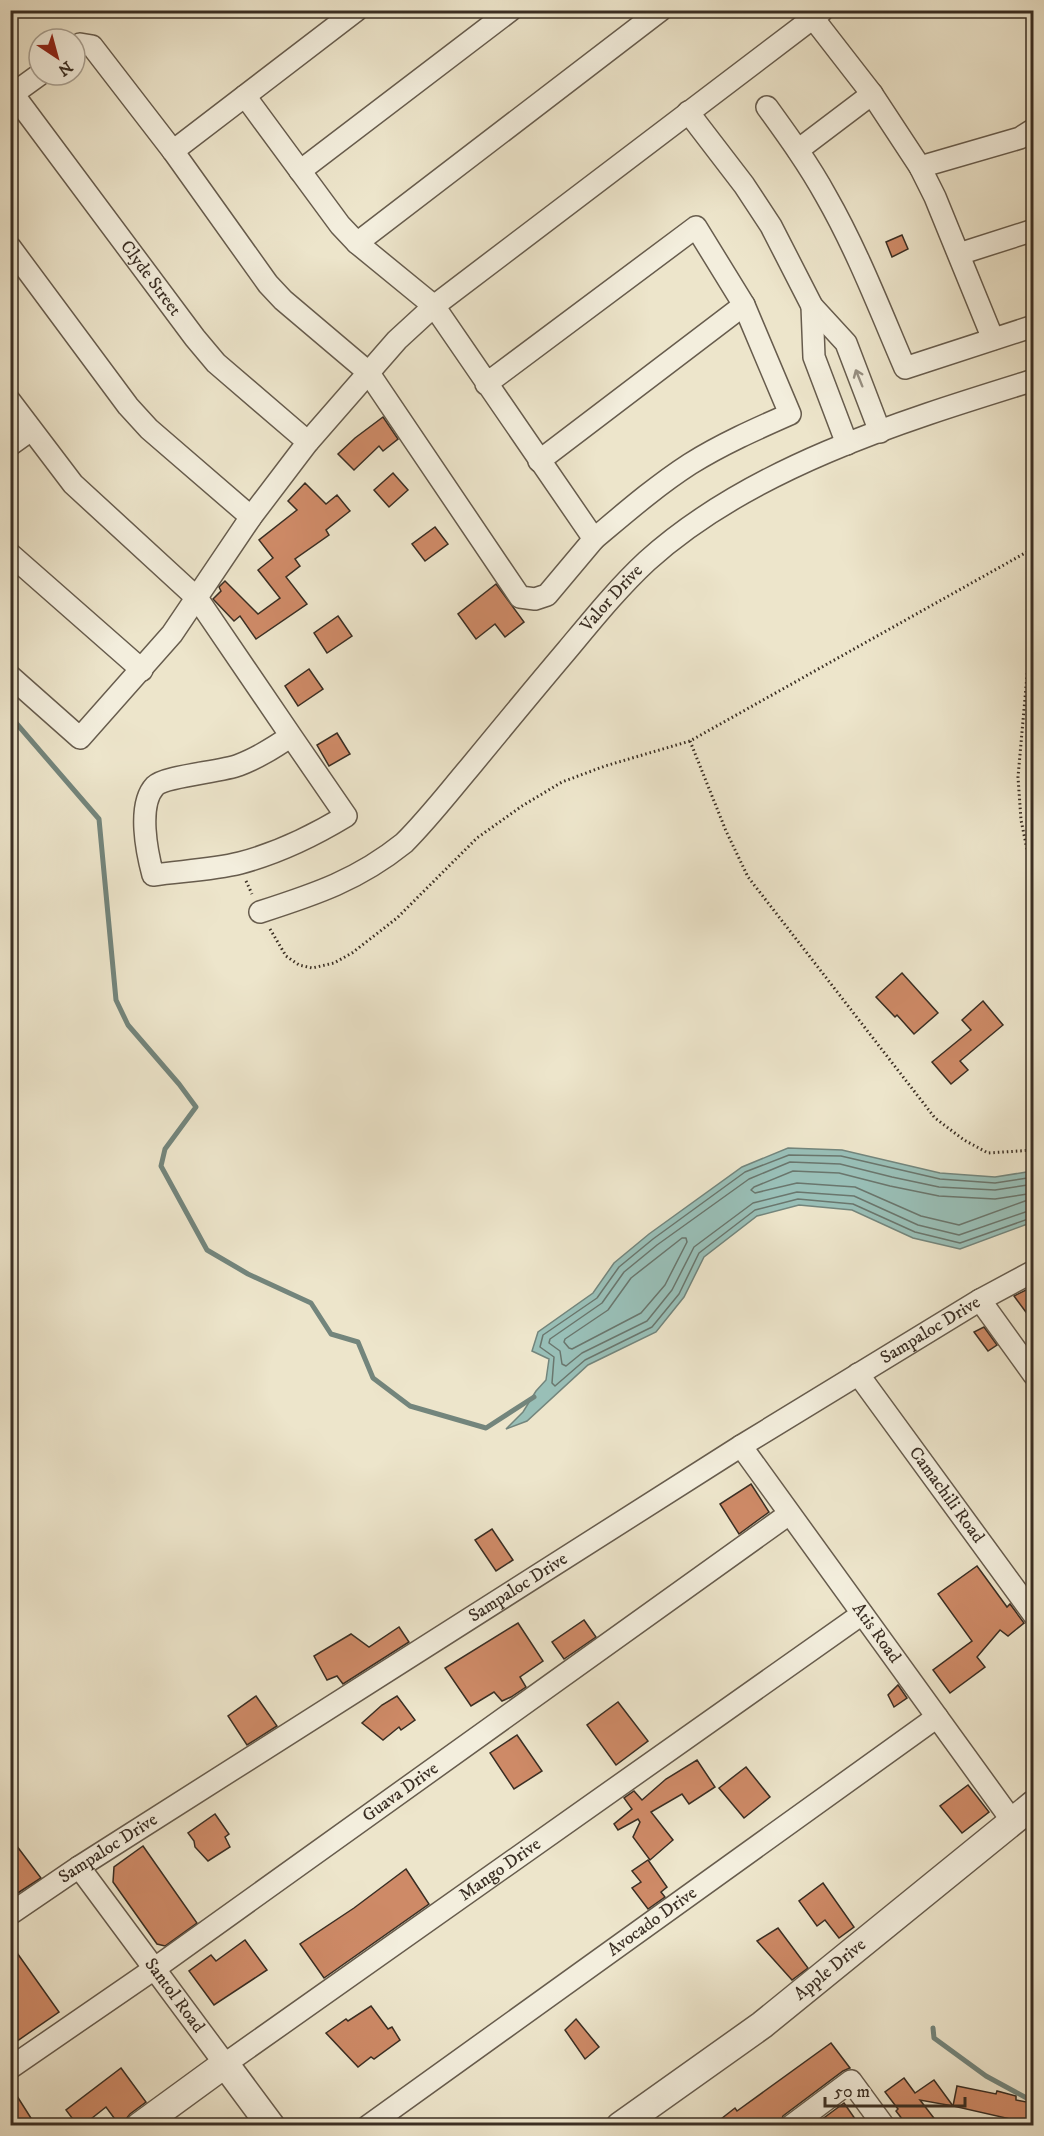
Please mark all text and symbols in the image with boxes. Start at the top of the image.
north arrow [27,27,87,87]
text: N [54,56,76,80]
street label: Clyde Street [115,236,186,321]
one-way arrow [853,369,864,387]
street label: Valor Drive [575,560,648,637]
street label: Sampaloc Drive [876,1291,984,1369]
street label: Camachili Road [904,1443,989,1548]
street label: Sampaloc Drive [465,1548,572,1627]
street label: Atis Road [847,1599,906,1668]
street label: Guava Drive [358,1758,443,1827]
street label: Sampaloc Drive [55,1809,162,1889]
street label: Mango Drive [455,1833,545,1906]
street label: Avocado Drive [603,1882,701,1961]
street label: Apple Drive [790,1934,871,2005]
street label: Santol Road [139,1954,209,2037]
scale bar [825,2070,964,2108]
text: 50 m [834,2081,870,2103]

